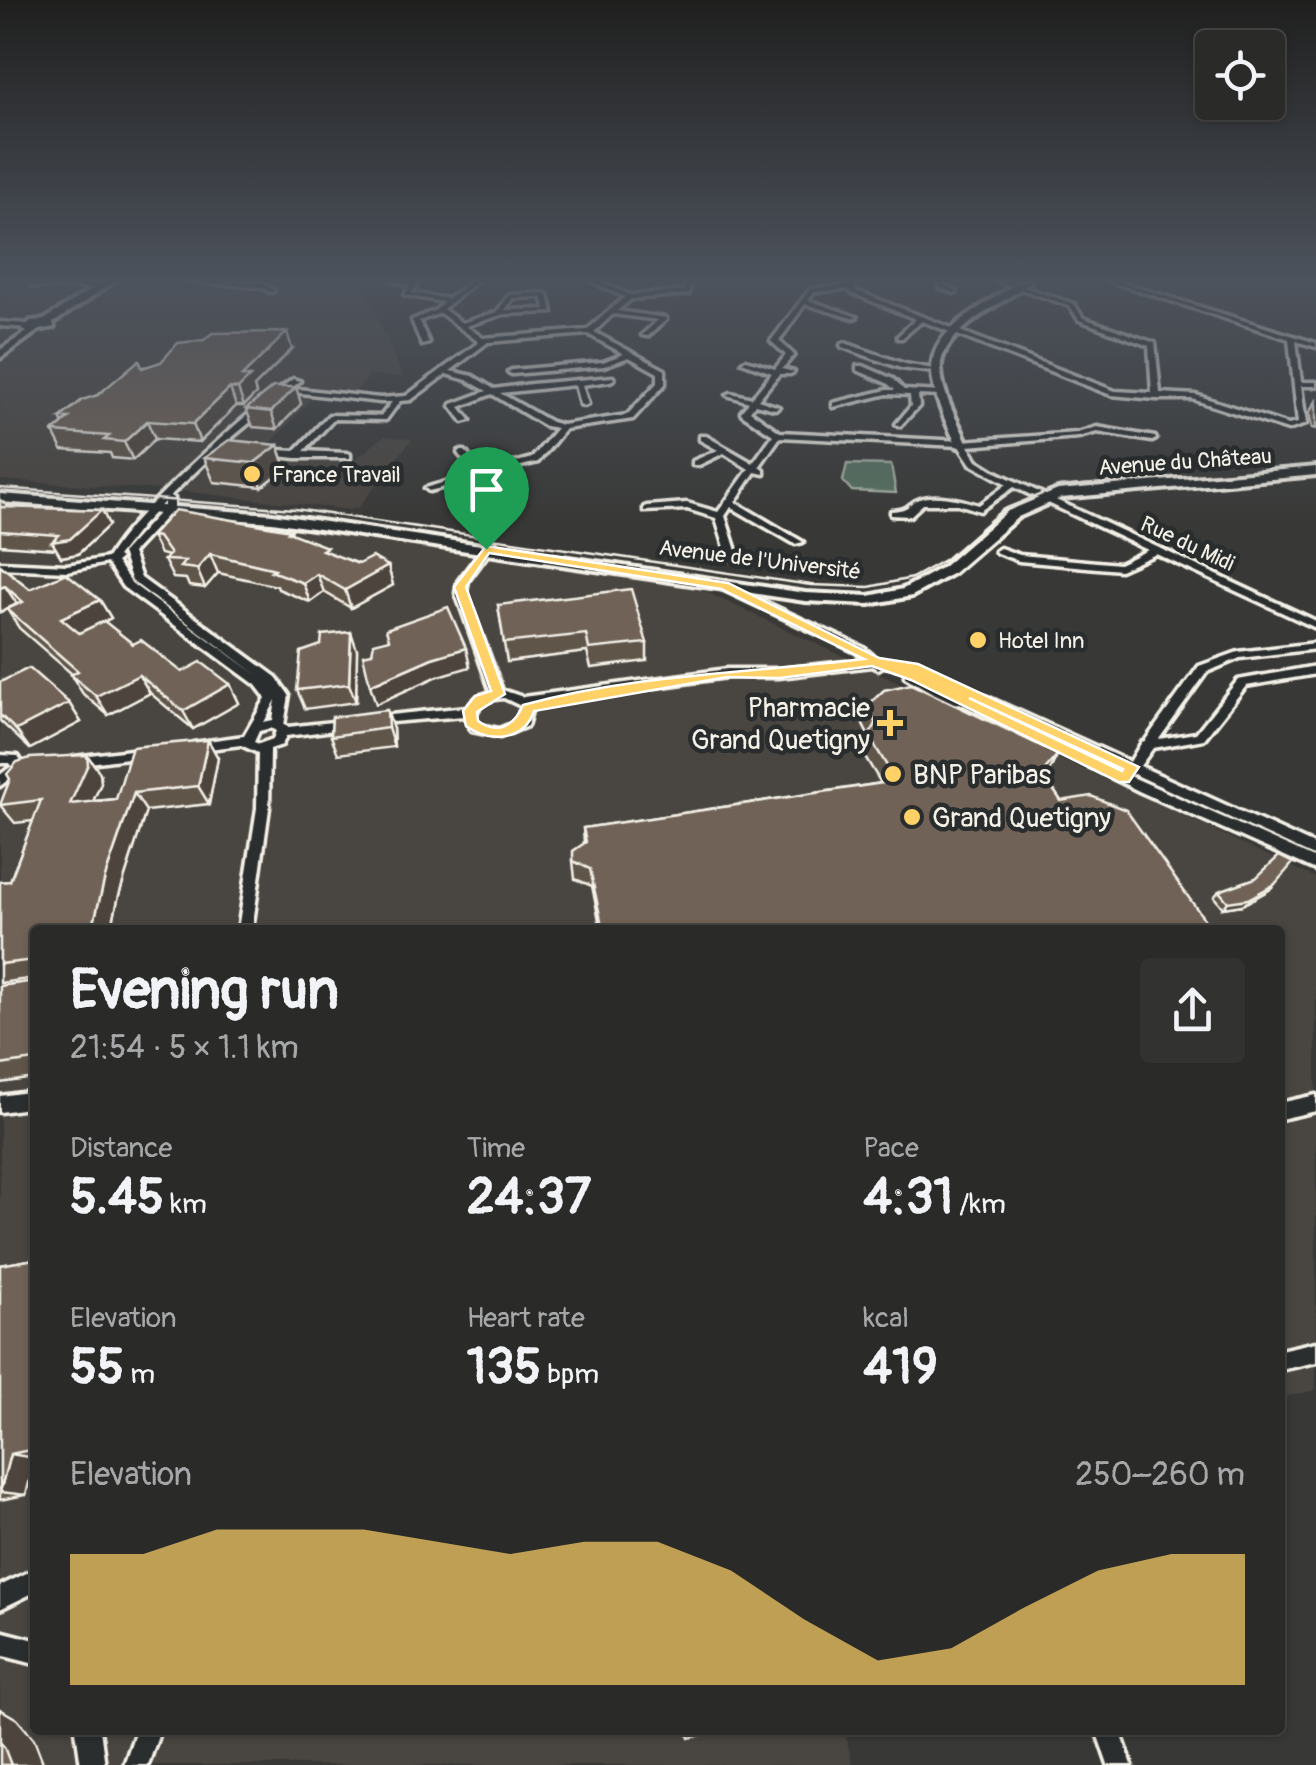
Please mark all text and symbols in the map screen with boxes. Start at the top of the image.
map controls [1195,30,1285,120]
button: locate [1195,30,1285,120]
street label: Avenue du Château [1097,442,1273,482]
pin [444,447,529,550]
place label: France Travail [272,461,401,489]
icon: arrive [459,462,514,517]
marker: France Travail [241,463,263,485]
street label: Rue du Midi [1136,510,1239,578]
street label: Avenue de l'Université [657,534,862,586]
place label: Hotel Inn [998,627,1085,655]
marker: Hotel Inn [967,629,989,651]
place label: Pharmacie Grand Quetigny [691,691,870,758]
marker: Pharmacie Grand Quetigny [879,712,901,734]
place label: BNP Paribas [913,758,1051,793]
marker: BNP Paribas [882,763,904,785]
place label: Grand Quetigny [932,801,1111,836]
marker: Grand Quetigny [901,806,923,828]
text: Evening run [70,956,339,1025]
button: share [1140,958,1245,1063]
text: 21:54 · 5 × 1.1 km [70,1028,299,1068]
text: Distance [70,1131,172,1166]
text: Time [467,1131,525,1166]
text: Pace [863,1131,919,1166]
text: 5.45 [70,1166,164,1229]
text: 24:37 [467,1166,591,1229]
text: 4:31 [863,1166,953,1229]
text: km [164,1187,207,1222]
text: /km [953,1187,1006,1222]
text: Elevation [70,1301,177,1336]
text: Heart rate [467,1301,585,1336]
text: kcal [863,1301,909,1336]
text: 55 [70,1336,124,1399]
text: 135 [467,1336,541,1399]
text: 419 [863,1336,938,1399]
text: m [124,1357,155,1392]
text: bpm [541,1357,599,1392]
text: Elevation [70,1455,192,1495]
text: 250–260 m [1075,1455,1245,1495]

